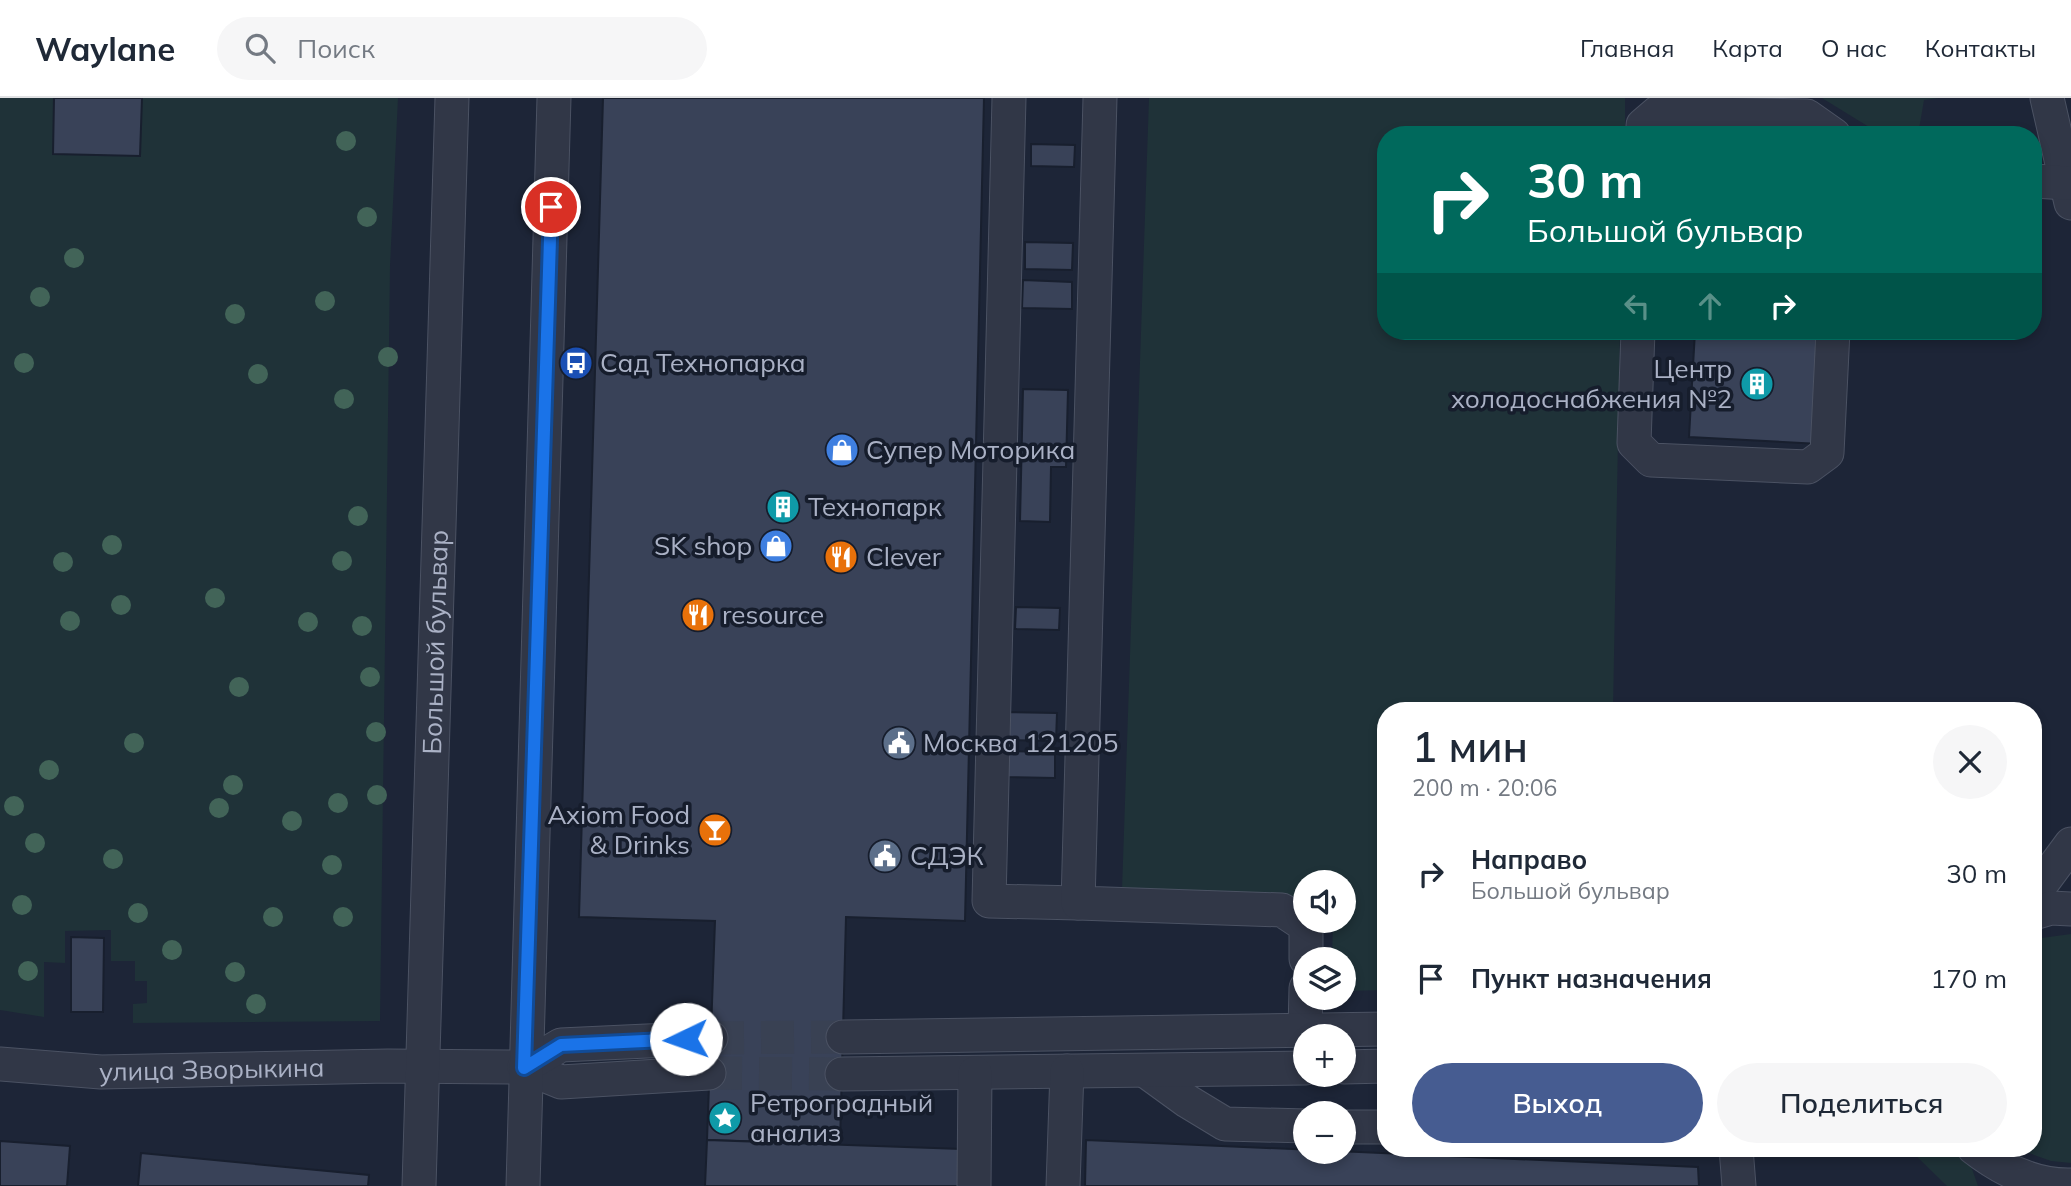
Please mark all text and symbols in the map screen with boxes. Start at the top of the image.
search box [217,17,707,80]
text: Waylane [35,28,175,69]
icon: search [241,29,279,67]
text: Поиск [297,32,375,65]
text: Главная [1580,33,1674,63]
text: Карта [1712,33,1783,63]
text: О нас [1821,33,1887,63]
text: Контакты [1925,33,2036,63]
text: 30 m [1527,149,1643,210]
icon: right [1412,154,1503,245]
pin [521,177,581,237]
icon: arrive [532,188,570,226]
text: Большой бульвар [1527,210,1803,250]
icon: left [1618,287,1656,325]
icon: ahead [1691,287,1729,325]
icon: right [1764,287,1802,325]
bus stop icon: Сад Технопарка [557,344,595,382]
place label: Сад Технопарка [600,346,806,379]
place label: Центр холодоснабжения №2 [1451,352,1732,415]
building icon: Центр холодоснабжения №2 [1738,365,1776,403]
shop icon: Супер Моторика [823,431,861,469]
place label: Супер Моторика [866,433,1075,466]
building icon: Технопарк [764,488,802,526]
place label: Технопарк [808,490,942,523]
shop icon: SK shop [757,527,795,565]
street label: Большой бульвар [415,529,455,755]
place label: SK shop [654,529,752,562]
restaurant icon: Clever [822,538,860,576]
place label: Clever [866,540,942,573]
restaurant icon: resource [679,596,717,634]
place label: resource [722,598,824,631]
text: 1 мин [1412,720,1528,773]
public building icon: Москва 121205 [880,724,918,762]
button: close [1933,725,2007,799]
place label: Москва 121205 [923,726,1118,759]
text: 200 m · 20:06 [1412,773,1557,802]
place label: Axiom Food & Drinks [547,798,690,861]
bar icon: Axiom Food & Drinks [696,811,734,849]
public building icon: СДЭК [866,837,904,875]
place label: СДЭК [910,839,984,872]
text: Направо [1471,843,1587,876]
icon: right [1412,855,1450,893]
text: 30 m [1946,857,2007,890]
map controls [1293,870,1356,1164]
button: sound [1293,870,1356,933]
text: Большой бульвар [1471,876,1670,905]
button: layers [1293,947,1356,1010]
icon: arrive [1412,960,1450,998]
text: Пункт назначения [1471,962,1712,995]
text: 170 m [1931,962,2007,995]
position arrow [649,1002,723,1076]
button: + [1293,1024,1356,1087]
street label: улица Зворыкина [99,1050,325,1088]
button: Выход [1412,1063,1703,1143]
button: Поделиться [1717,1063,2007,1143]
place label: Ретроградный анализ [750,1086,933,1149]
place icon: Ретроградный анализ [706,1099,744,1137]
button: − [1293,1101,1356,1164]

